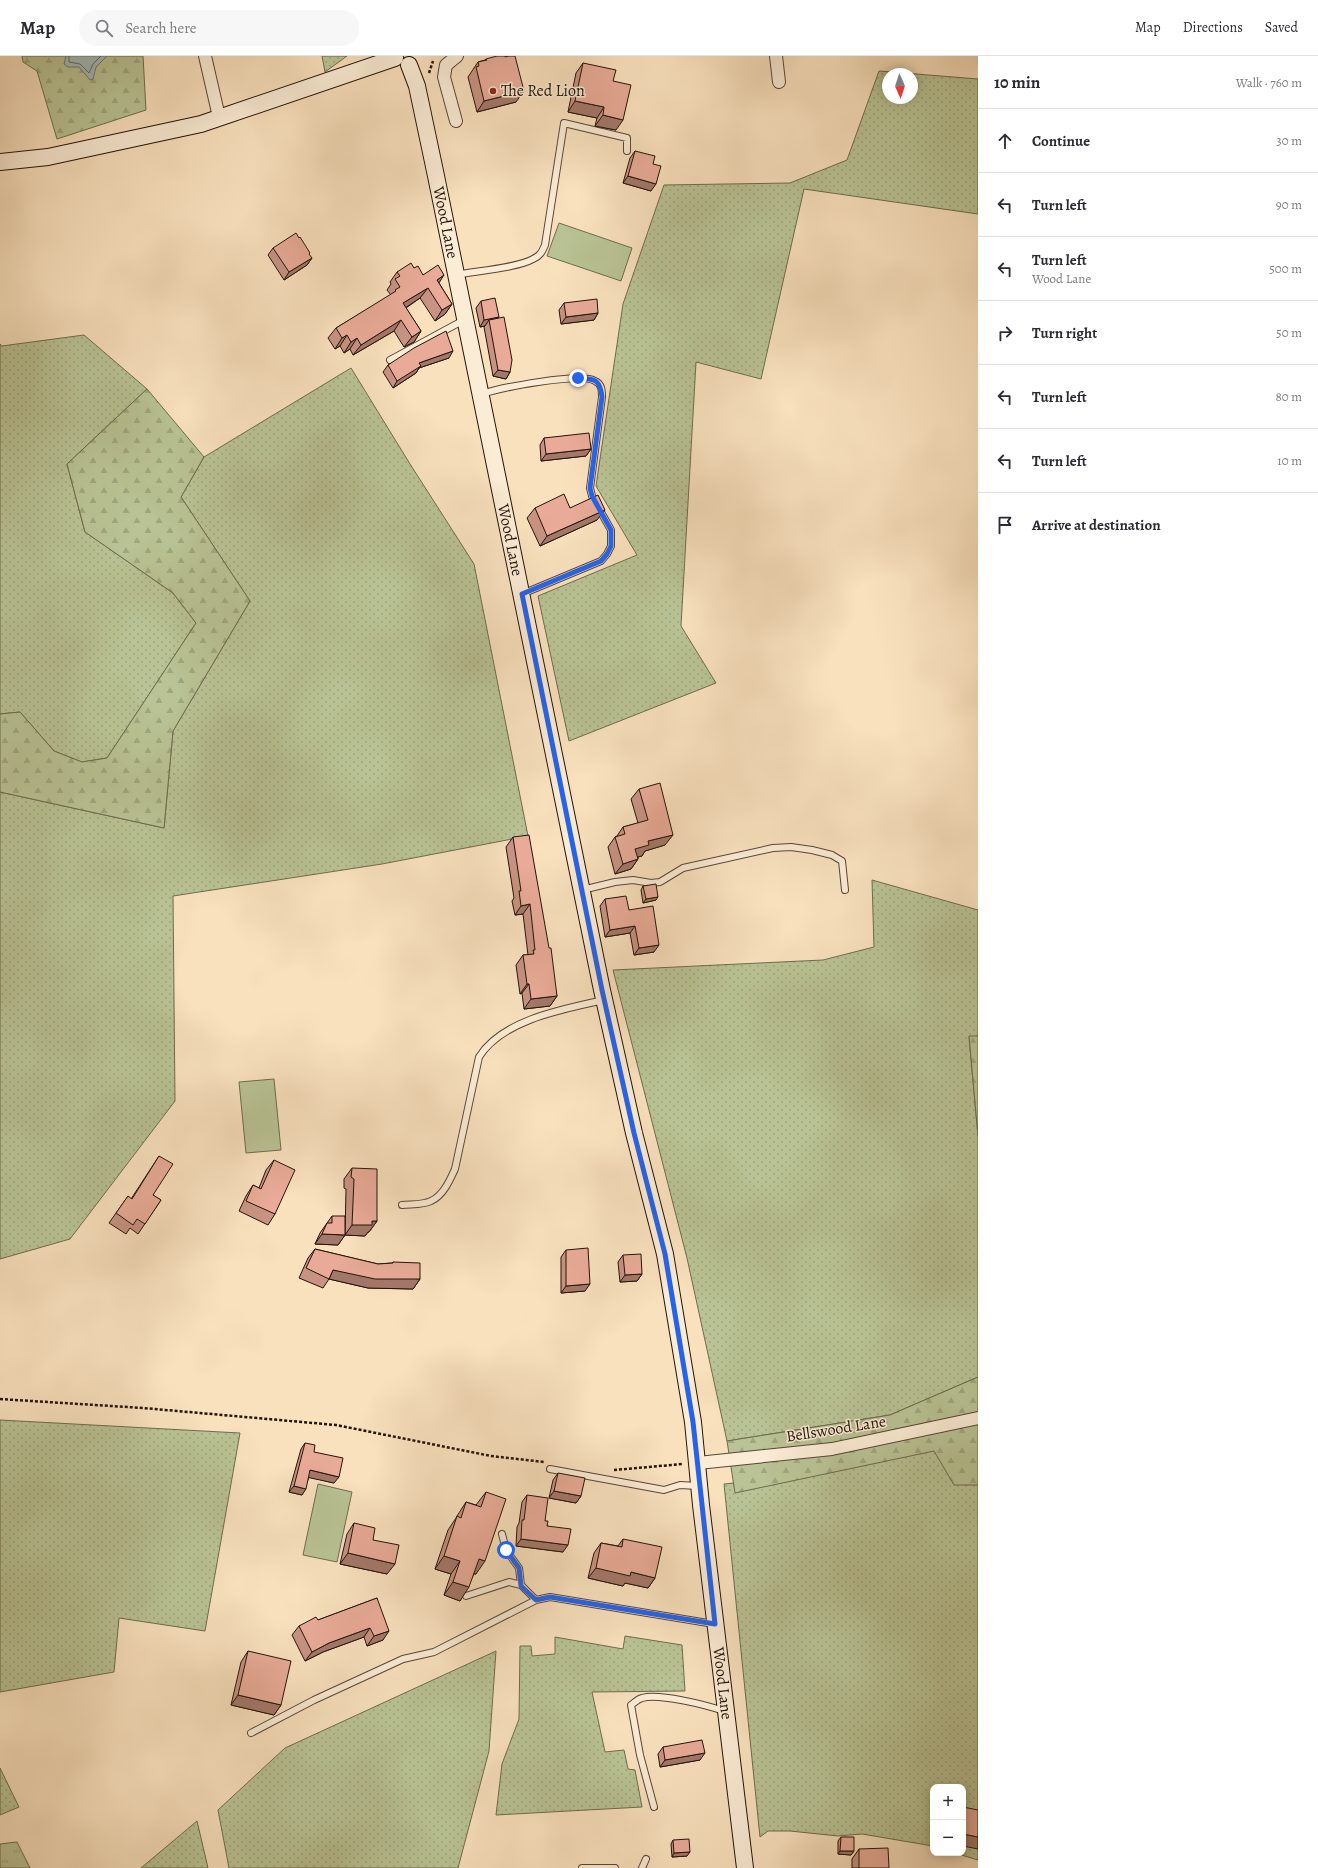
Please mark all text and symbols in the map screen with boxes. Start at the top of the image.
search box [79,10,359,46]
text: Map [20,15,55,41]
icon: search [93,17,115,39]
text: Search here [125,18,197,38]
text: Map [1135,18,1161,37]
text: Directions [1183,18,1243,37]
text: Saved [1265,18,1298,37]
north arrow [882,68,918,104]
text: 10 min [994,71,1040,94]
text: Walk · 760 m [1236,74,1302,91]
place label: The Red Lion [501,80,585,102]
marker: The Red Lion [488,86,498,96]
icon: ahead [994,130,1016,152]
text: Continue [1032,131,1090,151]
text: 30 m [1276,132,1302,149]
street label: Wood Lane [427,184,464,261]
icon: left [994,194,1016,216]
text: Turn left [1032,195,1087,215]
text: 90 m [1276,196,1302,213]
text: Turn left [1032,250,1087,270]
icon: left [994,258,1016,280]
text: 500 m [1269,260,1302,277]
text: Wood Lane [1032,270,1091,287]
icon: right [994,322,1016,344]
text: Turn right [1032,323,1097,343]
text: 50 m [1276,324,1302,341]
route end [569,369,587,387]
icon: left [994,386,1016,408]
text: Turn left [1032,387,1087,407]
text: 80 m [1275,388,1302,405]
icon: left [994,450,1016,472]
text: Turn left [1032,451,1087,471]
text: 10 m [1277,452,1302,469]
street label: Wood Lane [492,501,528,578]
icon: arrive [994,514,1016,536]
text: Arrive at destination [1032,515,1161,535]
street label: Bellswood Lane [784,1410,888,1448]
route start [497,1541,515,1559]
street label: Wood Lane [707,1645,738,1721]
map controls [930,1784,966,1856]
button: + [930,1784,966,1820]
button: − [930,1820,966,1856]

